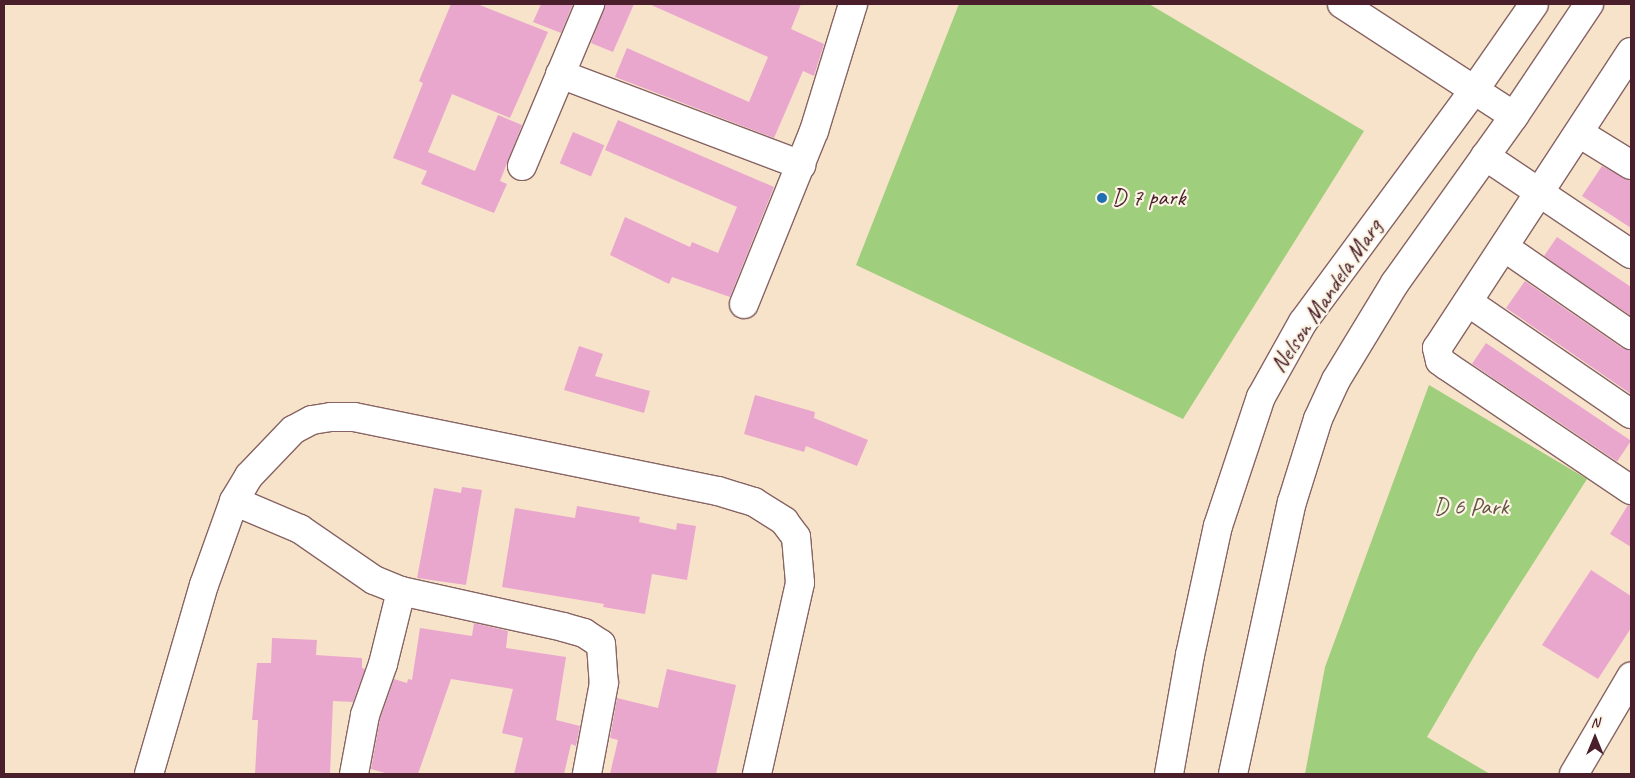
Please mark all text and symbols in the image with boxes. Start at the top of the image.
place label: D 7 park [1112,184,1185,212]
marker: D 7 park [1096,192,1108,204]
street label: Nelson Mandela Marg [1264,213,1388,379]
park label: D 6 Park [1434,493,1508,521]
north arrow [1570,713,1620,763]
text: N [1591,714,1599,731]

